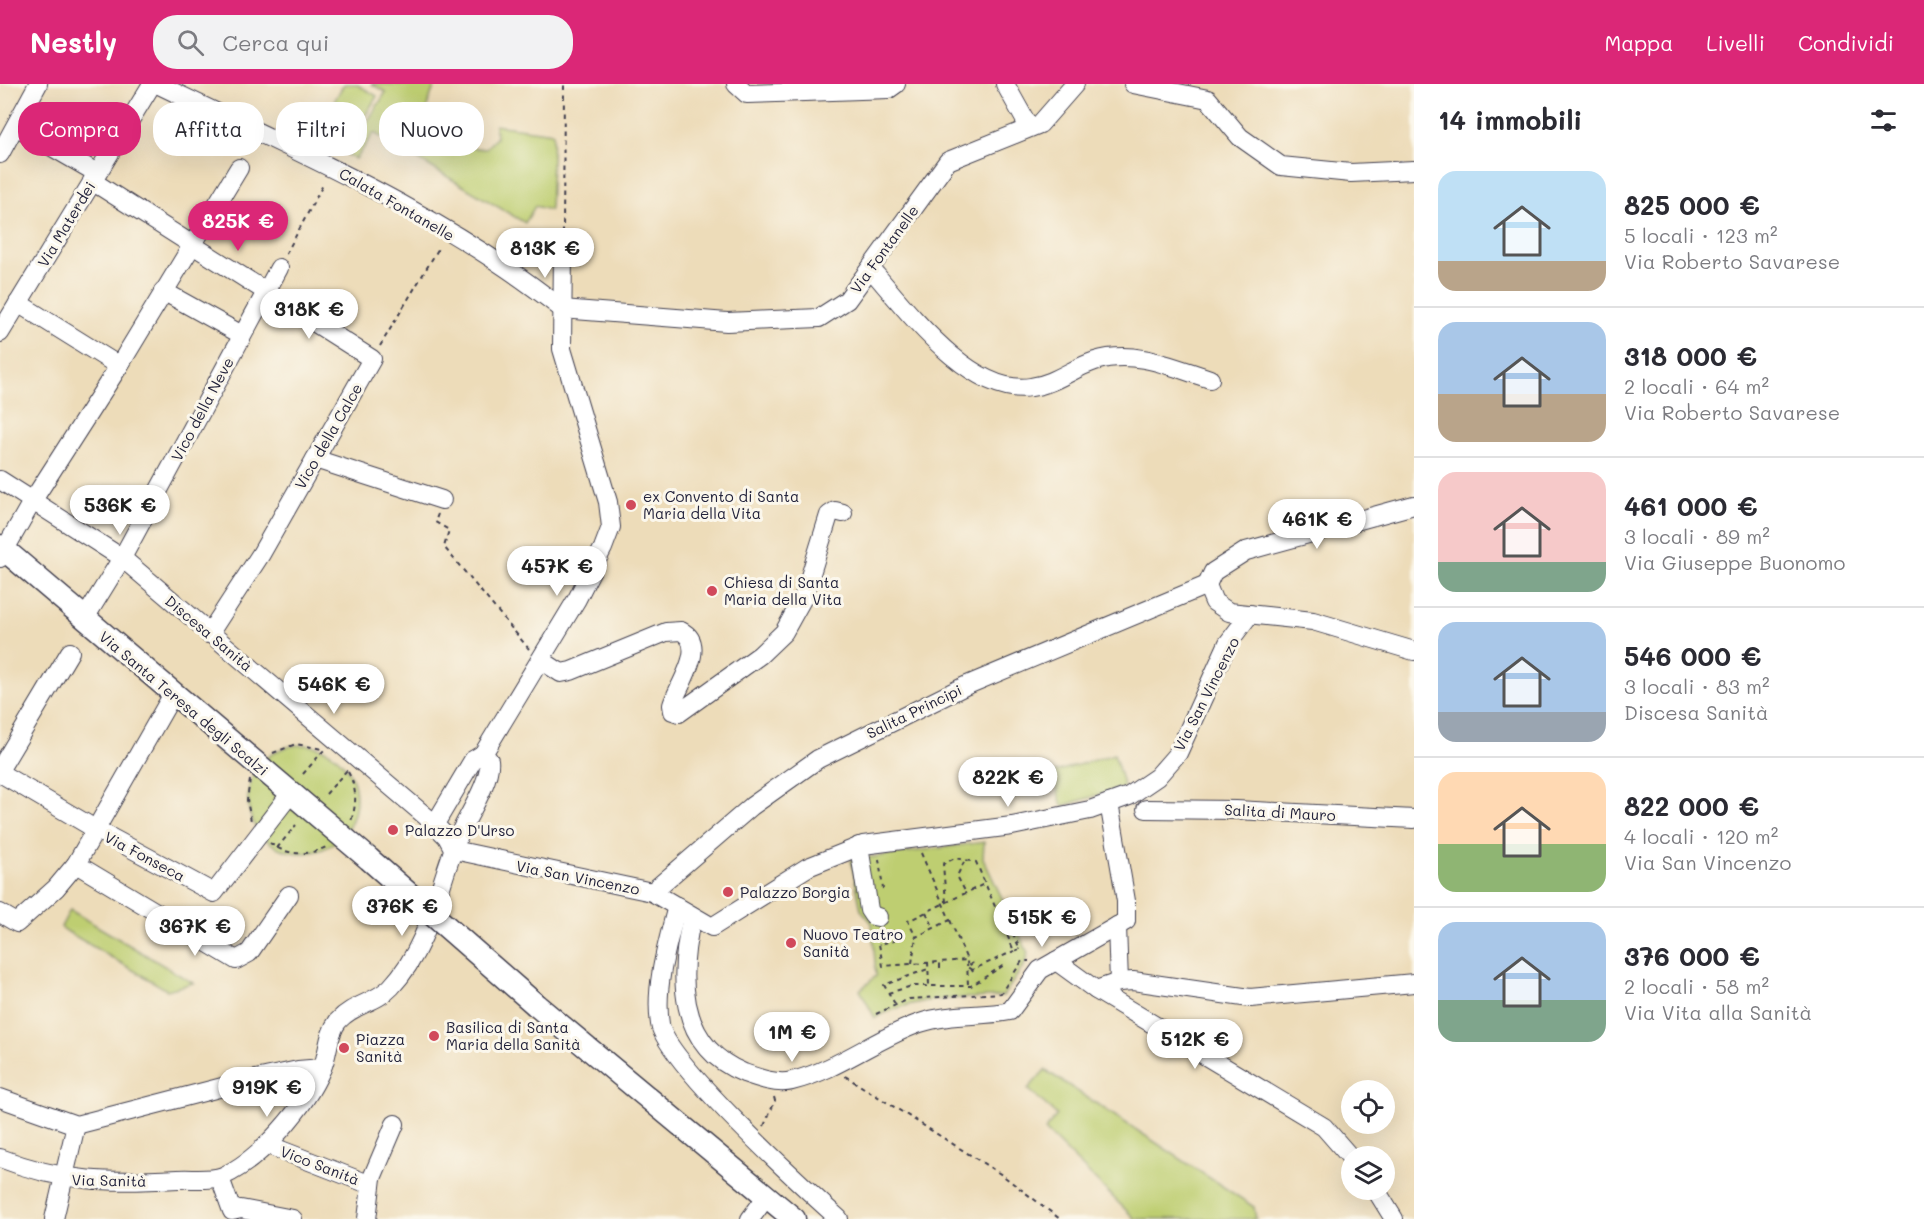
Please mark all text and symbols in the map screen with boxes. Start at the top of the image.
search box [153,15,573,69]
text: Nestly [30,24,117,60]
icon: search [174,26,207,59]
text: Cerca qui [222,28,329,57]
text: Mappa [1605,29,1673,56]
text: Livelli [1706,29,1765,56]
text: Condividi [1798,29,1894,56]
chip: Compra [18,102,141,156]
chip: Affitta [153,102,264,156]
chip: Filtri [276,102,367,156]
chip: Nuovo [379,102,484,156]
text: 14 immobili [1438,103,1582,137]
icon: filters [1867,104,1900,137]
street label: Calata Fontanelle [336,163,458,245]
street label: Via Materdei [33,177,99,271]
text: 825 000 € [1624,188,1760,222]
icon: home [1486,195,1558,267]
pin: 825K € [189,201,287,252]
street label: Via Fontanelle [845,201,923,297]
text: 825K € [202,207,274,233]
text: 5 locali · 123 m² [1624,222,1778,248]
pin: 813K € [496,228,594,279]
text: 813K € [510,234,580,260]
text: Via Roberto Savarese [1624,248,1840,274]
pin: 318K € [260,289,358,340]
text: 318K € [274,295,344,321]
text: 318 000 € [1624,339,1757,373]
icon: home [1486,346,1558,418]
street label: Vico della Neve [166,354,238,464]
text: 2 locali · 64 m² [1624,373,1769,399]
street label: Vico della Calce [290,379,366,493]
text: Via Roberto Savarese [1624,399,1840,425]
pin: 536K € [71,485,169,536]
place label: ex Convento di Santa Maria della Vita [643,486,799,523]
text: 461 000 € [1624,489,1758,523]
text: 536K € [84,491,156,517]
icon: home [1486,496,1558,568]
marker: ex Convento di Santa Maria della Vita [624,498,638,512]
pin: 461K € [1268,499,1366,550]
text: 461K € [1282,505,1352,531]
text: 3 locali · 89 m² [1624,523,1770,549]
pin: 457K € [508,546,606,597]
text: Via Giuseppe Buonomo [1624,549,1845,575]
text: 457K € [521,552,593,578]
place label: Chiesa di Santa Maria della Vita [724,572,842,609]
marker: Chiesa di Santa Maria della Vita [705,584,719,598]
street label: Discesa Sanità [161,591,257,675]
street label: Via Santa Teresa degli Scalzi [95,626,273,780]
street label: Via San Vincenzo [1169,633,1243,754]
text: 546 000 € [1624,639,1761,673]
icon: home [1486,646,1558,718]
pin: 546K € [285,664,383,715]
text: 546K € [297,670,371,696]
text: 3 locali · 83 m² [1624,673,1770,699]
street label: Salita Principi [863,679,965,743]
text: Discesa Sanità [1624,699,1768,725]
pin: 822K € [959,757,1057,808]
text: 822K € [972,763,1044,789]
text: 822 000 € [1624,789,1759,823]
icon: home [1486,796,1558,868]
street label: Salita di Mauro [1224,799,1336,825]
place label: Palazzo D'Urso [405,820,514,840]
marker: Palazzo D'Urso [386,823,400,837]
text: 4 locali · 120 m² [1624,823,1778,849]
street label: Via Fonseca [101,826,189,886]
text: Via San Vincenzo [1624,849,1791,875]
street label: Via San Vincenzo [515,855,642,899]
place label: Palazzo Borgia [740,882,850,902]
marker: Palazzo Borgia [721,885,735,899]
pin: 376K € [353,886,451,937]
text: 376K € [366,892,438,918]
pin: 515K € [993,897,1091,948]
text: 515K € [1008,903,1076,929]
pin: 367K € [146,906,244,957]
text: 367K € [159,912,231,938]
place label: Nuovo Teatro Sanità [803,924,903,961]
marker: Nuovo Teatro Sanità [784,936,798,950]
text: 376 000 € [1624,939,1760,973]
icon: home [1486,946,1558,1018]
text: 2 locali · 58 m² [1624,973,1769,999]
text: Via Vita alla Sanità [1624,999,1812,1025]
pin: 1M € [756,1012,828,1063]
place label: Basilica di Santa Maria della Sanità [446,1017,581,1054]
text: 1M € [768,1018,816,1044]
pin: 512K € [1146,1019,1244,1070]
text: 512K € [1161,1025,1229,1051]
place label: Piazza Sanità [356,1029,405,1066]
marker: Basilica di Santa Maria della Sanità [427,1029,441,1043]
marker: Piazza Sanità [337,1041,351,1055]
pin: 919K € [218,1067,316,1118]
text: 919K € [232,1073,302,1099]
map controls [1341,1080,1395,1200]
button: locate [1341,1080,1395,1134]
street label: Vico Sanità [277,1141,363,1189]
button: layers [1341,1146,1395,1200]
street label: Via Sanità [71,1169,147,1191]

